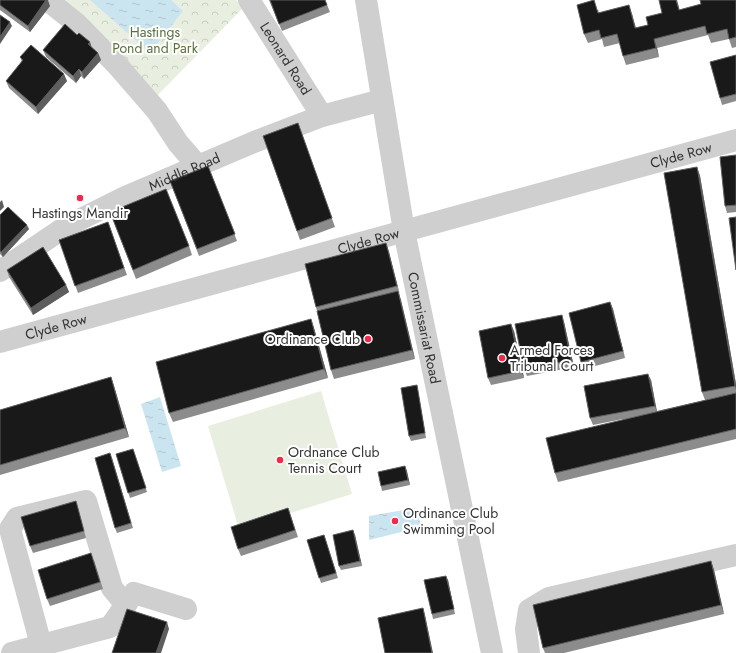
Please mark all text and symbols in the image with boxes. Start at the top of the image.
street label: Leonard Road [255,18,316,99]
park label: Hastings Pond and Park [112,22,199,58]
street label: Clyde Row [648,137,714,173]
street label: Middle Road [145,148,223,196]
marker: Hastings Mandir [75,193,85,203]
place label: Hastings Mandir [32,203,128,223]
street label: Clyde Row [335,223,402,259]
street label: Commissariat Road [403,270,446,386]
street label: Clyde Row [23,309,90,345]
place label: Ordinance Club [265,329,360,349]
marker: Ordinance Club [363,334,373,344]
place label: Armed Forces Tribunal Court [510,340,594,376]
marker: Armed Forces Tribunal Court [497,353,507,363]
place label: Ordnance Club Tennis Court [288,442,380,478]
marker: Ordnance Club Tennis Court [275,455,285,465]
place label: Ordinance Club Swimming Pool [403,503,498,539]
marker: Ordinance Club Swimming Pool [390,516,400,526]

